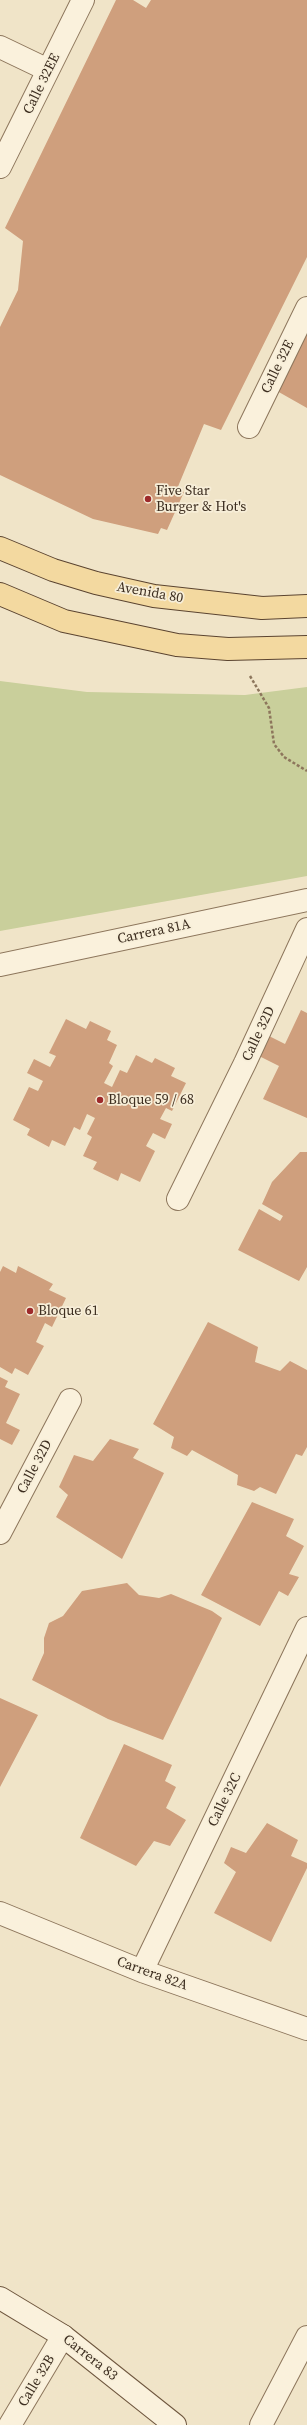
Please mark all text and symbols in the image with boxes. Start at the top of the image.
street label: Calle 32EE [20,51,64,117]
street label: Calle 32E [258,338,298,396]
place label: Five Star Burger & Hot's [156,483,246,516]
marker: Five Star Burger & Hot's [143,494,153,504]
street label: Avenida 80 [115,579,185,607]
street label: Carrera 81A [116,916,192,948]
street label: Calle 32D [239,1004,279,1064]
place label: Bloque 59 / 68 [108,1092,194,1108]
marker: Bloque 59 / 68 [95,1095,105,1105]
place label: Bloque 61 [38,1303,99,1319]
marker: Bloque 61 [25,1306,35,1316]
street label: Calle 32D [14,1437,56,1497]
street label: Calle 32C [205,1770,245,1830]
street label: Carrera 82A [114,1953,190,1995]
street label: Carrera 83 [59,2331,121,2385]
street label: Calle 32B [15,2352,59,2410]

